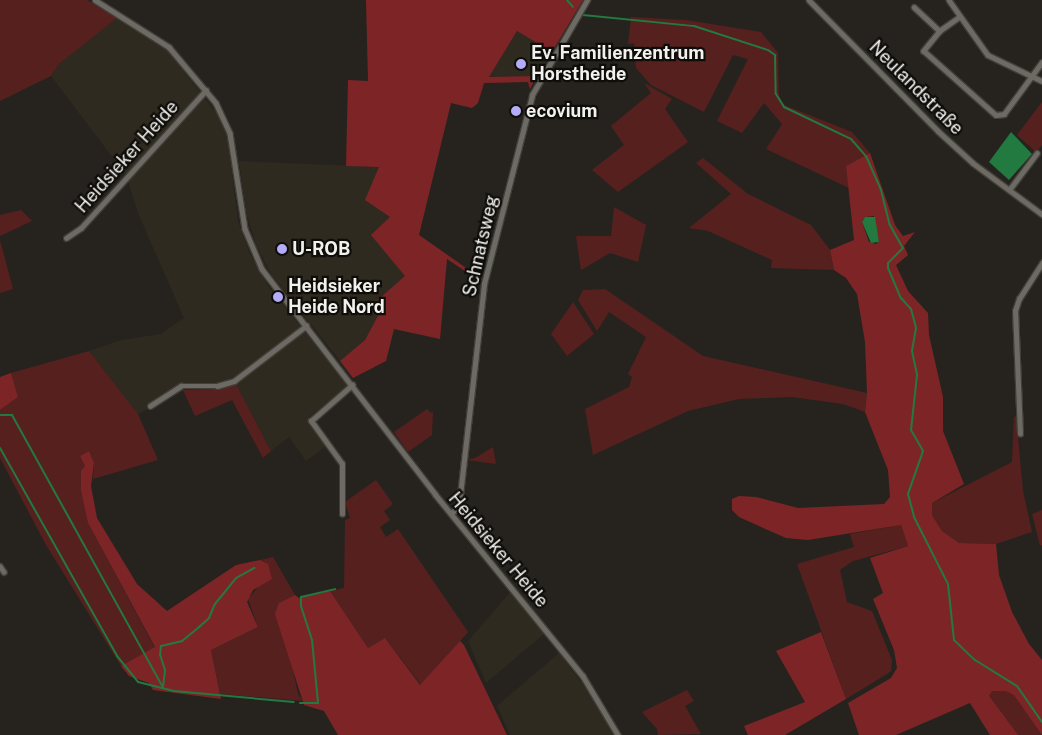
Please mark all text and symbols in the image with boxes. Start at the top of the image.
street label: Neulandstraße [865,37,967,139]
place label: Ev. Familienzentrum Horstheide [531,43,705,86]
marker: Ev. Familienzentrum Horstheide [515,58,527,70]
street label: Heidsieker Heide [71,97,183,217]
place label: ecovium [526,100,597,122]
marker: ecovium [510,105,522,117]
street label: Schnatsweg [459,193,503,299]
place label: U-ROB [292,238,350,260]
marker: U-ROB [276,243,288,255]
place label: Heidsieker Heide Nord [288,276,385,318]
marker: Heidsieker Heide Nord [272,291,284,303]
street label: Heidsieker Heide [444,488,552,612]

